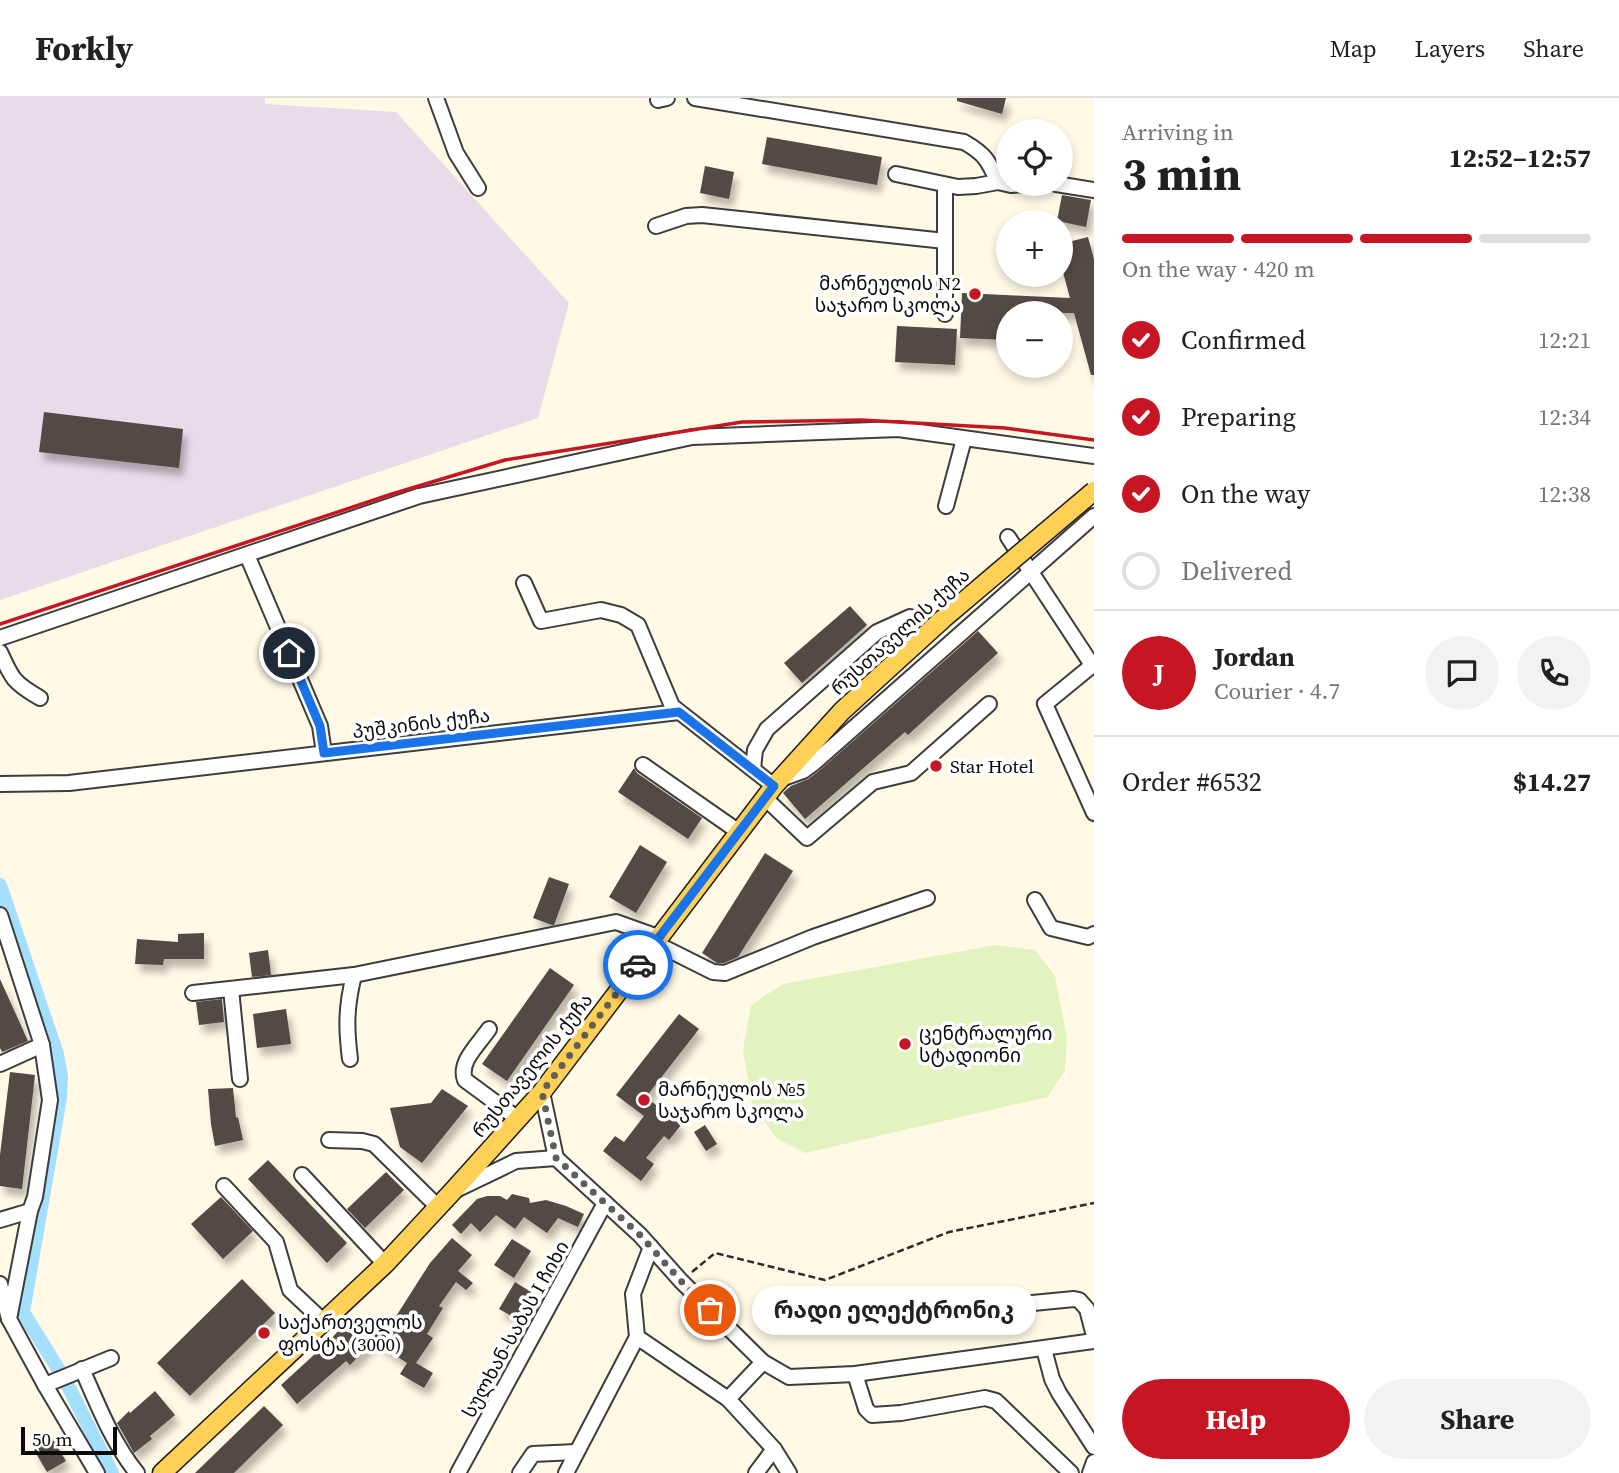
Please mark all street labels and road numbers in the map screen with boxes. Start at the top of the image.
street label: რუსთაველის ქუჩა [825,562,975,700]
street label: პუშკინის ქუჩა [351,702,491,744]
street label: რუსთაველის ქუჩა [466,987,598,1143]
street label: სულხან-საბას I ჩიხი [456,1236,574,1422]

